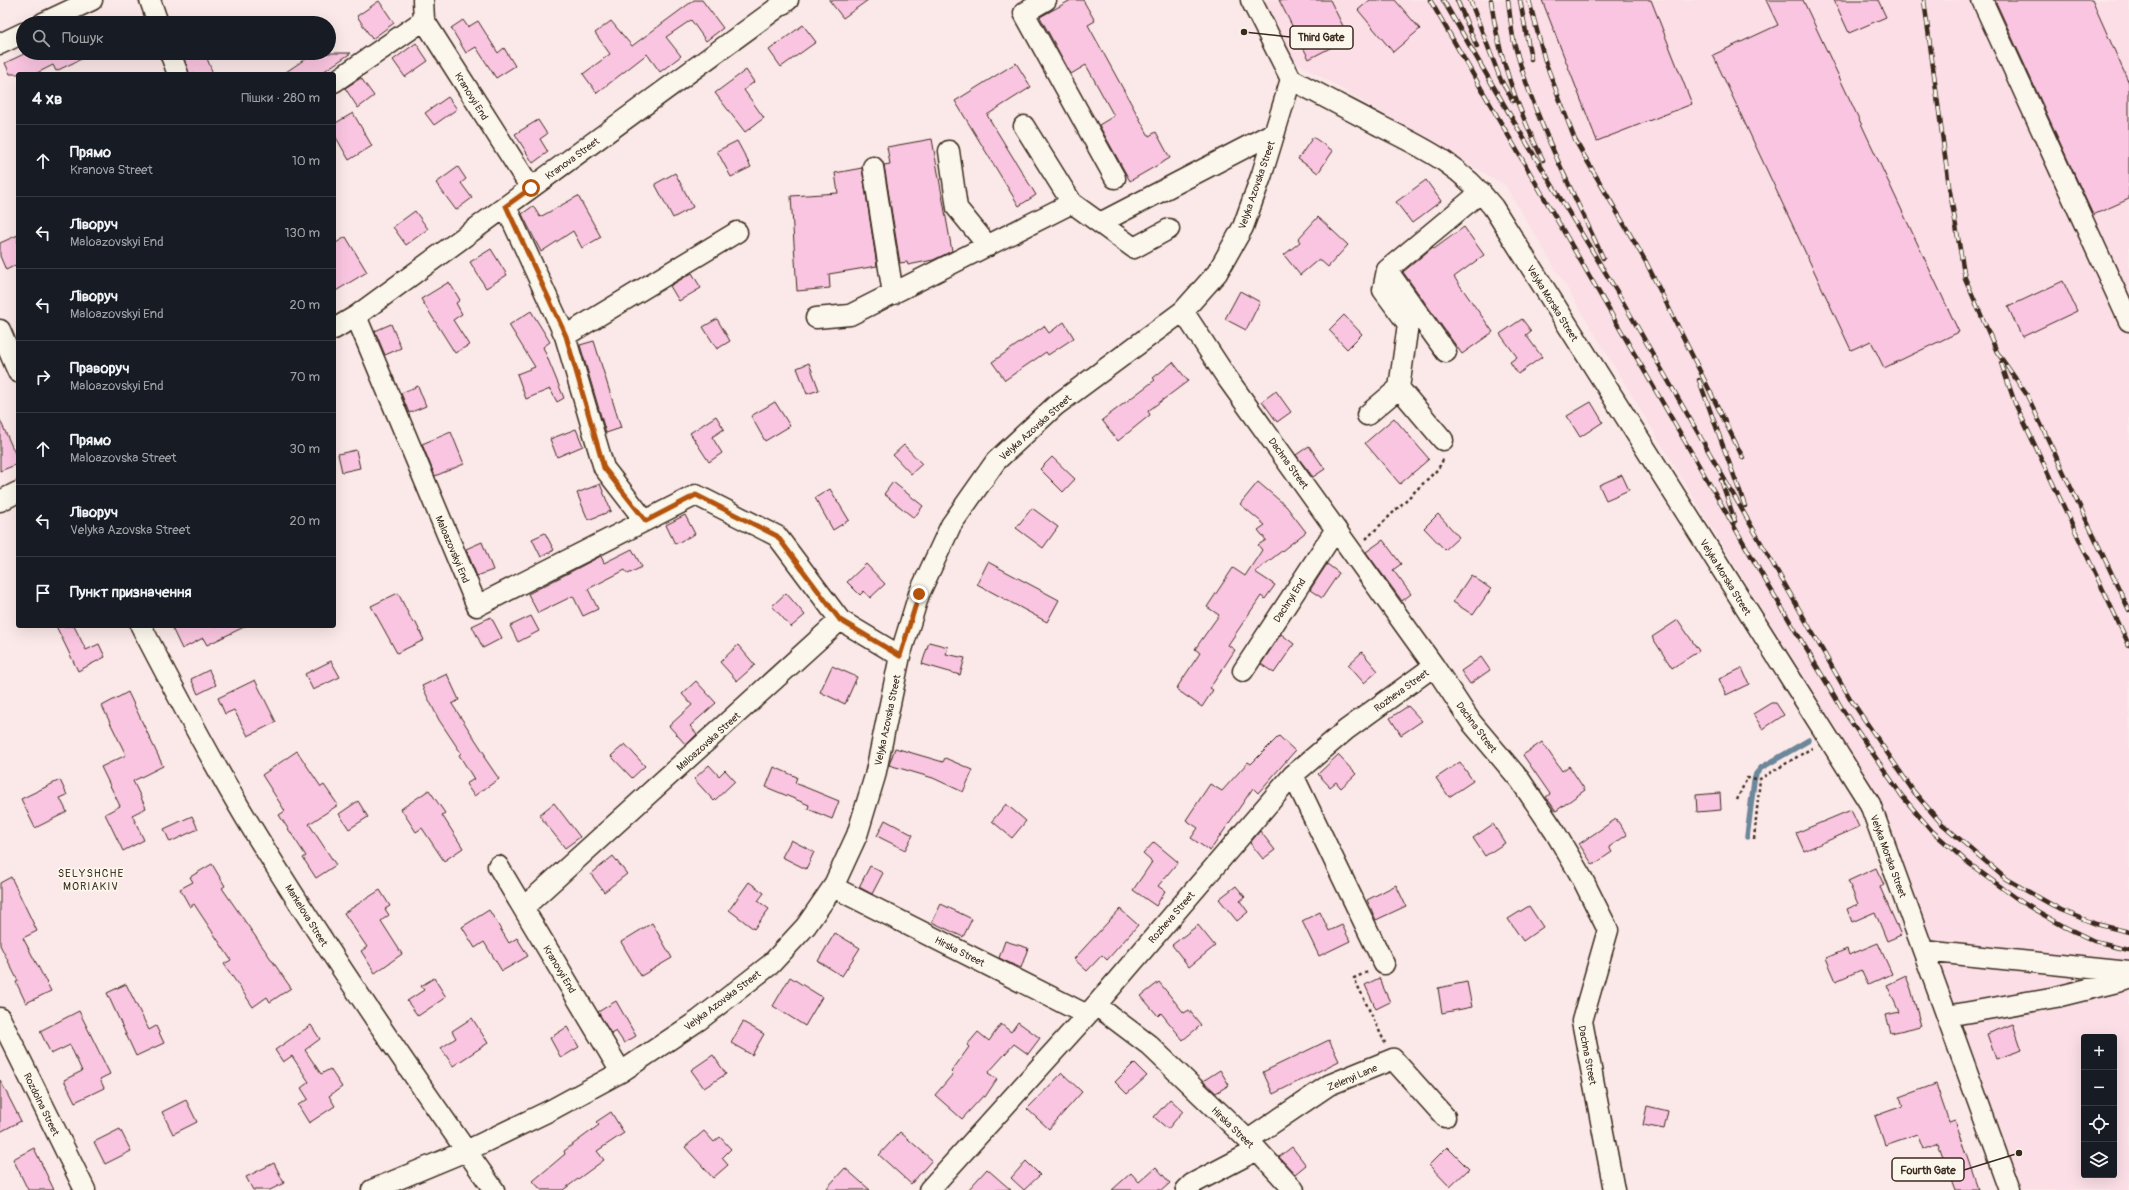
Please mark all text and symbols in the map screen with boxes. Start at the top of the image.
search box [16,16,336,60]
callout: Third Gate [1290,26,1353,49]
icon: search [30,27,52,49]
text: Пошук [62,29,104,48]
text: Third Gate [1297,31,1345,44]
street label: Kranovyi End [452,71,491,123]
text: 4 хв [32,88,62,109]
text: Пішки · 280 m [241,90,320,106]
street label: Kranova Street [543,135,603,182]
street label: Velyka Azovska Street [1236,139,1278,231]
text: Прямо [70,143,111,162]
icon: ahead [32,150,54,172]
text: 10 m [292,153,320,169]
text: Kranova Street [70,162,153,178]
route start [522,179,540,197]
text: Ліворуч [70,215,118,234]
icon: left [32,222,54,244]
text: 130 m [284,225,320,241]
text: Maloazovskyi End [70,234,164,250]
street label: Velyka Morska Street [1524,263,1581,345]
text: Ліворуч [70,287,118,306]
icon: left [32,294,54,316]
text: 20 m [289,297,320,313]
text: Maloazovskyi End [70,306,164,322]
text: Праворуч [70,359,130,378]
icon: right [32,366,54,388]
text: 70 m [290,369,320,385]
text: Maloazovskyi End [70,378,164,394]
street label: Velyka Azovska Street [997,392,1075,463]
text: Прямо [70,431,111,450]
street label: Dachna Street [1266,436,1311,492]
icon: ahead [32,438,54,460]
text: 30 m [290,441,320,457]
text: Maloazovska Street [70,450,176,466]
text: Ліворуч [70,503,118,522]
icon: left [32,510,54,532]
text: 20 m [289,513,320,529]
street label: Maloazovskyi End [432,514,472,585]
text: Velyka Azovska Street [70,522,190,538]
street label: Velyka Morska Street [1697,537,1754,619]
street label: Dachnyi End [1271,576,1309,625]
icon: arrive [32,582,54,604]
text: Пункт призначення [70,583,191,602]
route end [910,585,928,603]
street label: Rozheva Street [1372,666,1432,715]
street label: Velyka Azovska Street [872,673,904,767]
street label: Dachna Street [1453,700,1500,756]
street label: Maloazovska Street [674,709,744,774]
street label: Velyka Morska Street [1867,813,1909,900]
district label: SELYSHCHE MORIAKIV [58,867,124,893]
street label: Markelova Street [282,882,330,950]
street label: Rozheva Street [1146,889,1198,946]
street label: Hirska Street [933,934,987,970]
street label: Kranovyi End [540,943,578,996]
street label: Velyka Azovska Street [682,968,764,1033]
street label: Dachna Street [1575,1024,1599,1087]
map controls [2081,1034,2117,1178]
button: + [2081,1034,2117,1070]
street label: Zelenyi Lane [1326,1062,1379,1094]
button: − [2081,1070,2117,1106]
street label: Rozdolna Street [21,1071,62,1139]
street label: Hirska Street [1209,1105,1257,1152]
button: locate [2081,1106,2117,1142]
button: layers [2081,1142,2117,1178]
callout: Fourth Gate [1892,1158,1964,1181]
text: Fourth Gate [1900,1164,1956,1177]

